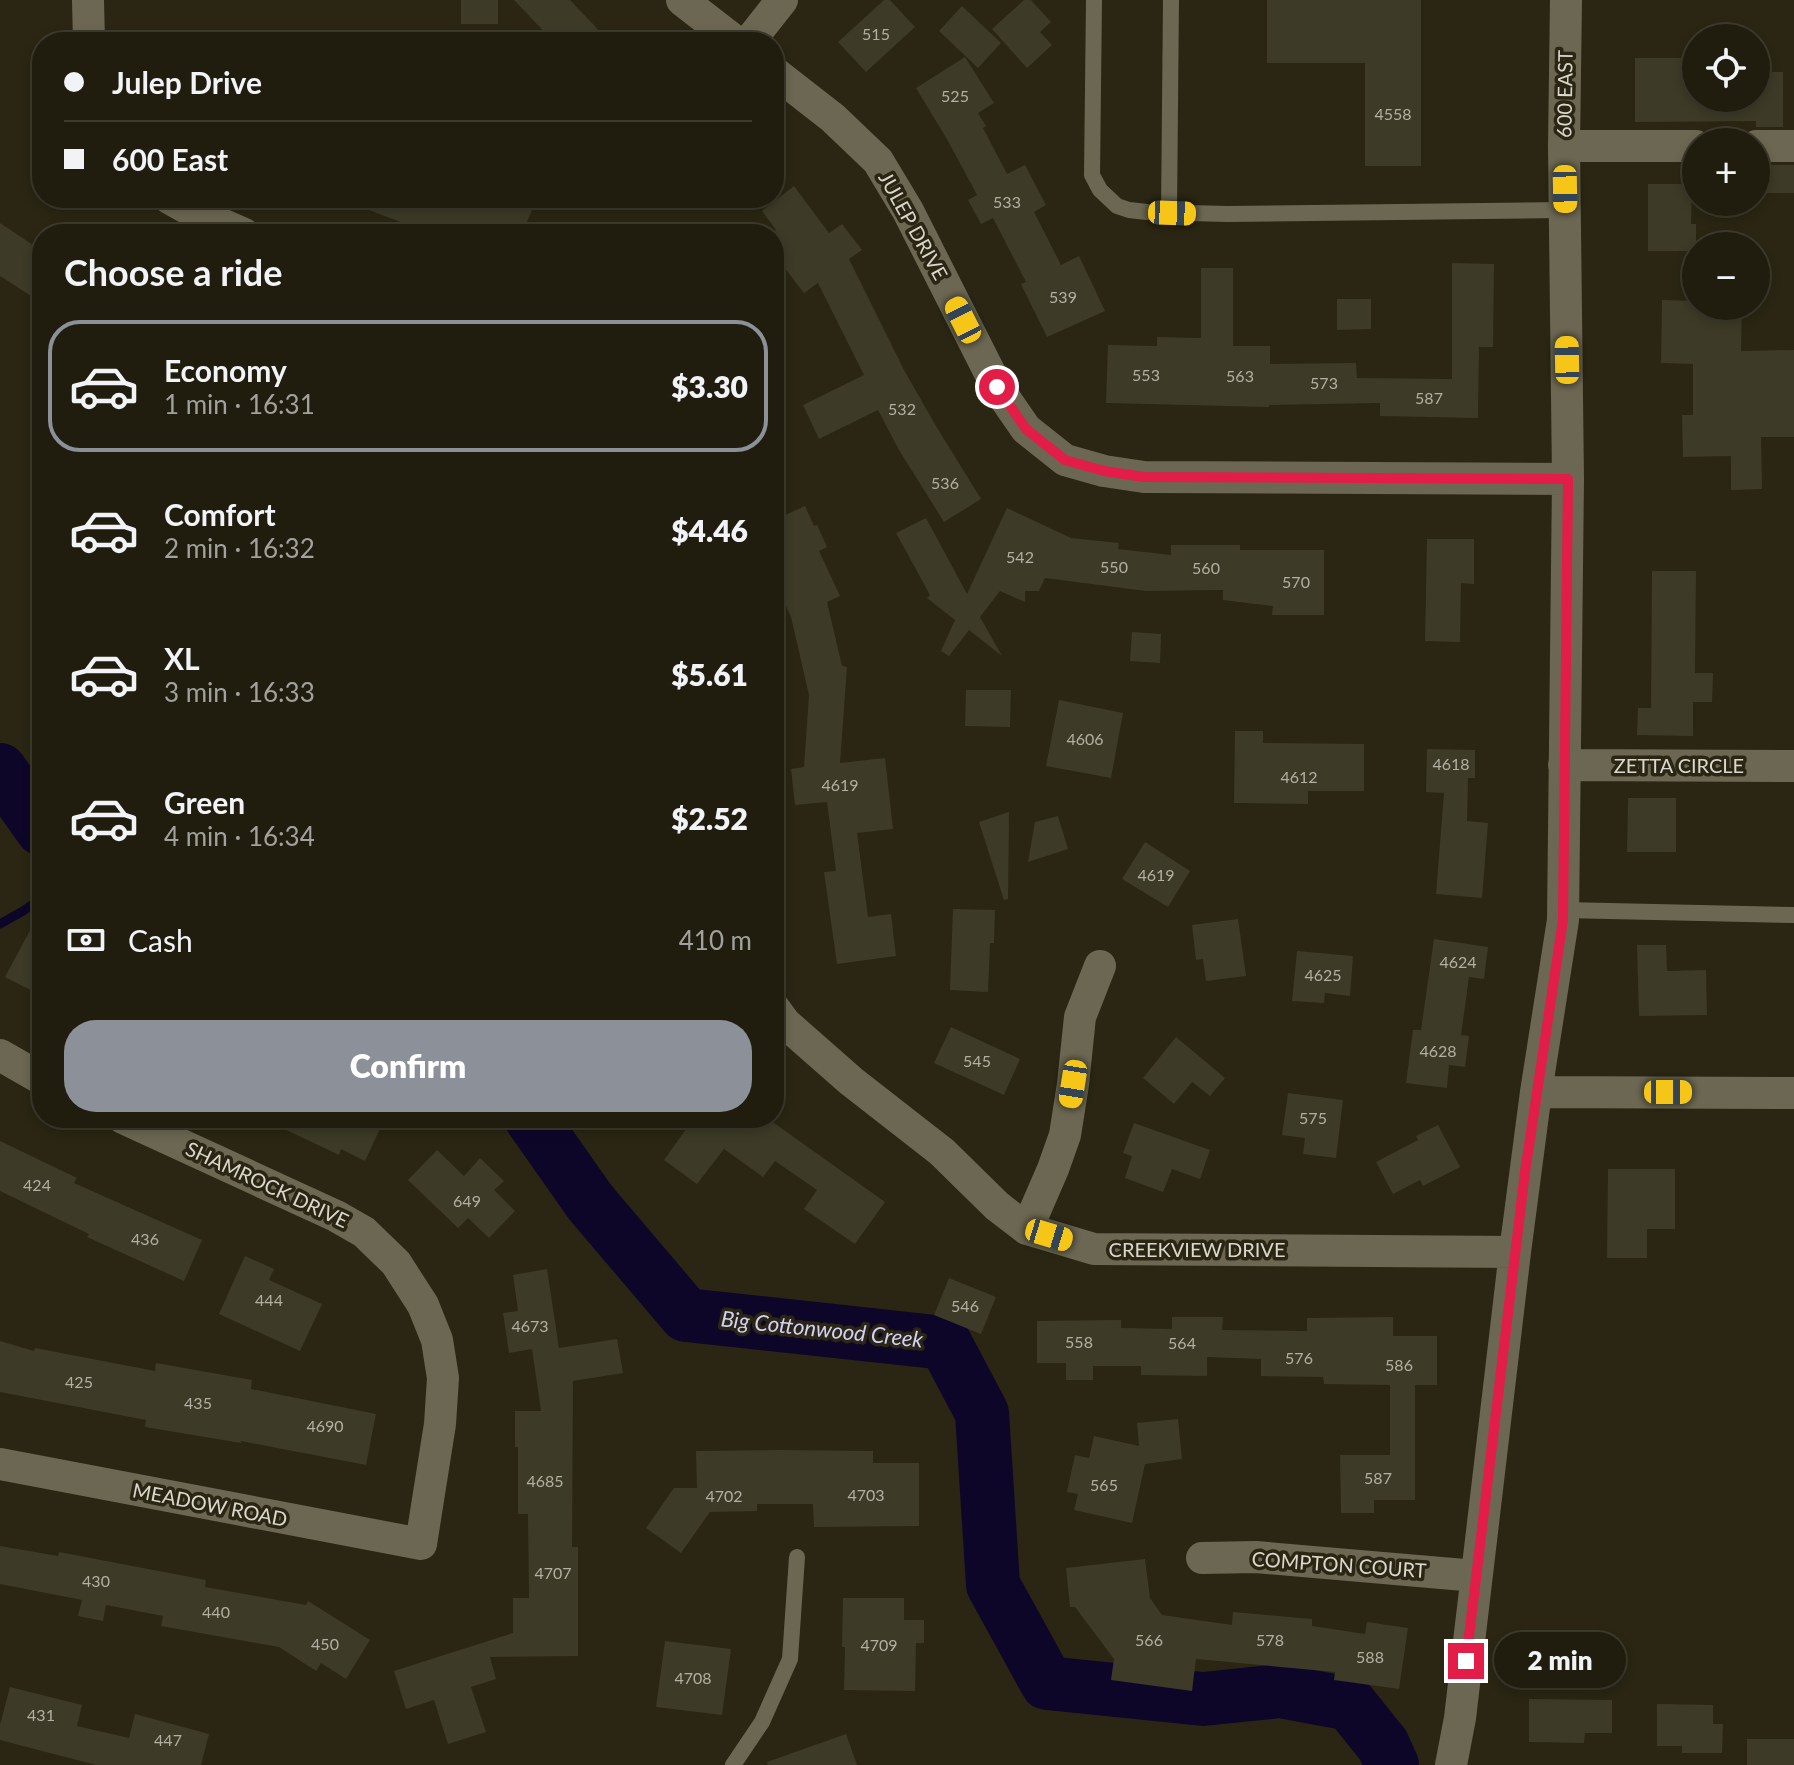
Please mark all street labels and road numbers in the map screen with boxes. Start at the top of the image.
street label: 600 EAST [1551,50,1577,138]
street label: JULEP DRIVE [874,167,953,284]
street label: ZETTA CIRCLE [1614,753,1744,777]
street label: SHAMROCK DRIVE [182,1136,353,1232]
street label: CREEKVIEW DRIVE [1109,1237,1285,1261]
street label: MEADOW ROAD [131,1477,290,1531]
street label: COMPTON COURT [1251,1546,1427,1582]

